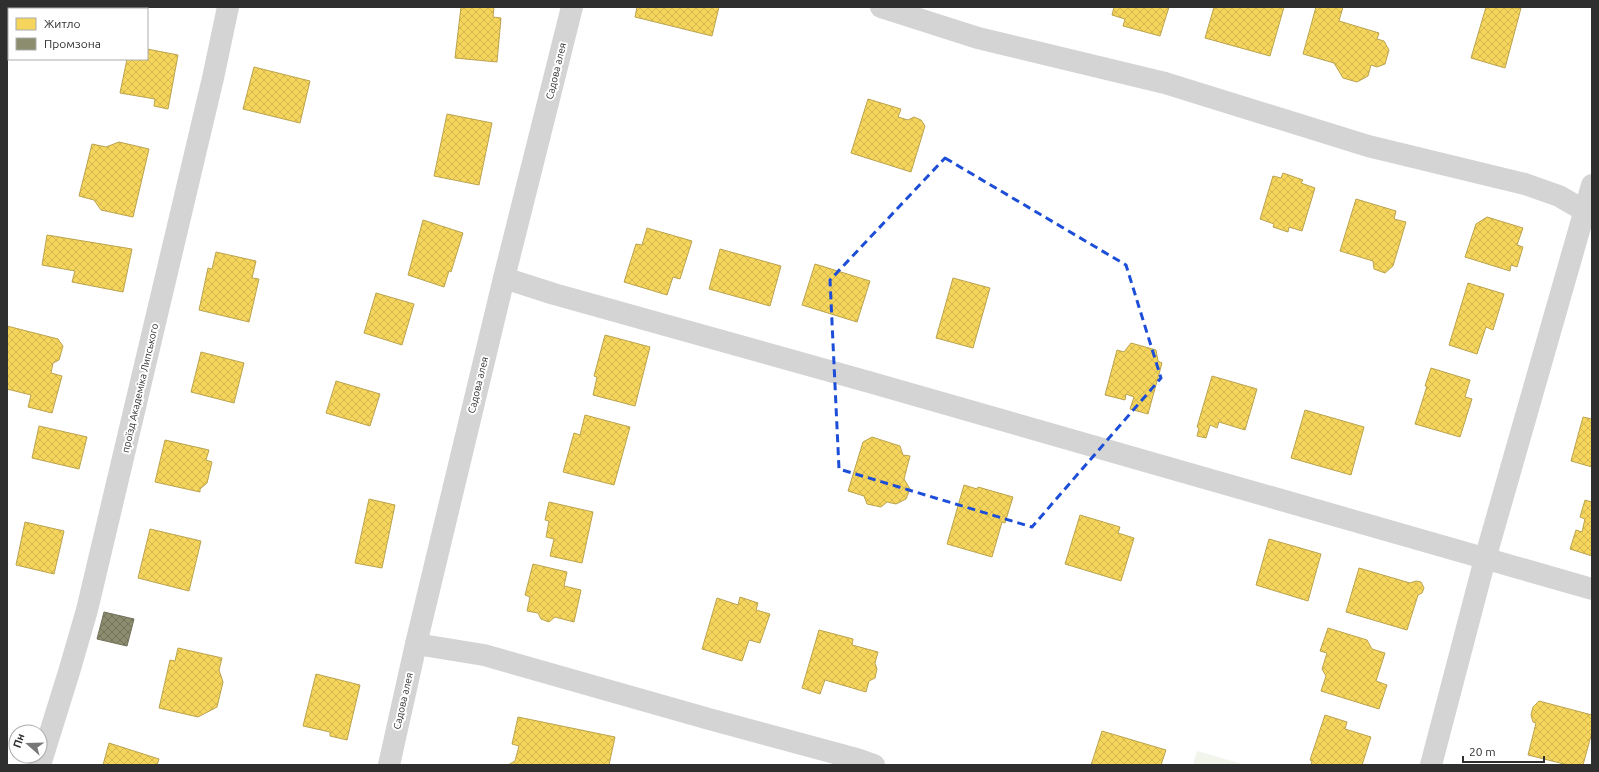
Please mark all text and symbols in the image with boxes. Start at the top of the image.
legend [8,8,148,60]
text: Житло [44,17,81,30]
text: Промзона [44,37,101,50]
street label: Садова алея [544,42,568,100]
street label: проїзд Академіка Липського [120,322,160,454]
street label: Садова алея [466,356,490,414]
street label: Садова алея [391,672,415,730]
north arrow [8,724,48,764]
text: Пн [10,732,27,749]
scale bar [1463,738,1544,764]
text: 20 m [1469,745,1496,758]

